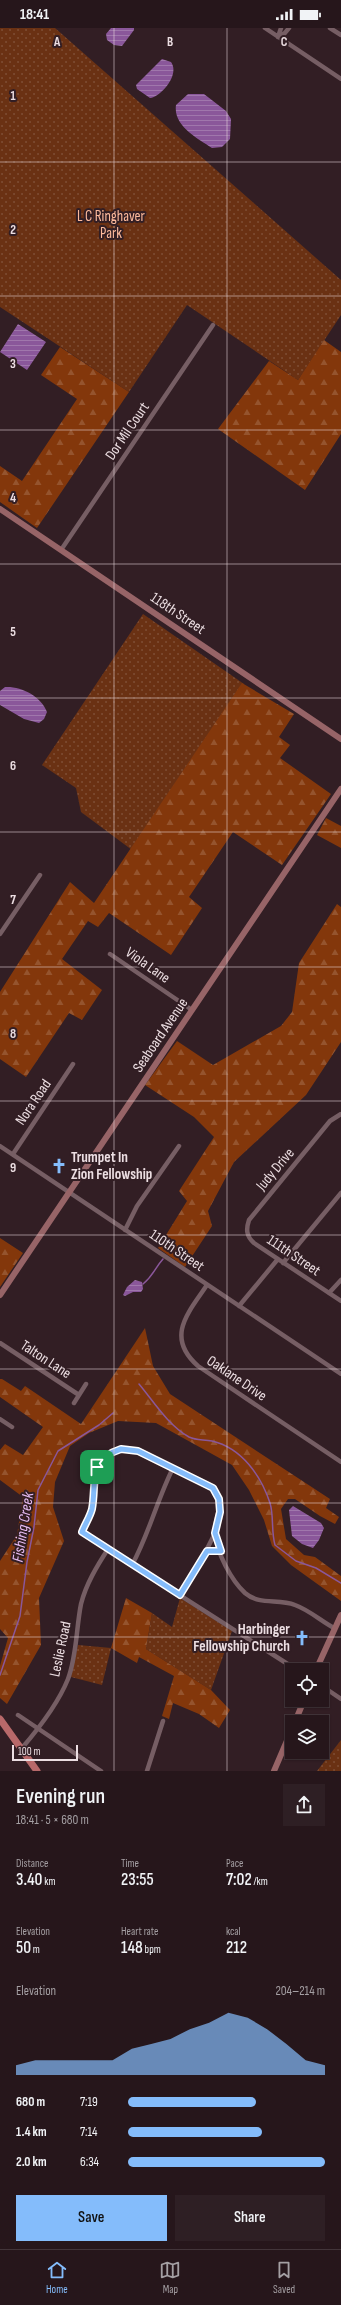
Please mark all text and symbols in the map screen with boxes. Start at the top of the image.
text: 18:41 [20,5,49,24]
text: A [53,34,61,50]
text: B [167,34,173,50]
text: C [281,34,288,50]
text: 1 [10,88,16,104]
park label: L C Ringhaver Park [77,207,146,243]
text: 2 [10,222,16,238]
text: 3 [10,356,16,372]
street label: Dor Mil Court [101,398,154,464]
text: 4 [10,490,16,506]
street label: 118th Street [147,588,209,639]
text: 5 [10,624,16,640]
text: 6 [10,758,16,774]
text: 7 [10,892,16,908]
street label: Viola Lane [122,943,174,988]
street label: Seaboard Avenue [129,994,192,1076]
text: 8 [10,1026,16,1042]
street label: Nora Road [11,1076,56,1129]
street label: Judy Drive [251,1144,299,1195]
place label: Trumpet In Zion Fellowship [71,1148,152,1184]
church icon: Trumpet In Zion Fellowship [50,1157,68,1175]
text: 9 [10,1160,16,1176]
street label: 110th Street [146,1225,208,1276]
street label: 111th Street [263,1231,325,1280]
street label: Talton Lane [17,1336,75,1383]
street label: Oaklane Drive [203,1351,270,1405]
pin [80,1450,114,1484]
icon: arrive [86,1456,108,1478]
water label: Fishing Creek [9,1490,39,1563]
street label: Leslie Road [45,1620,76,1679]
place label: Harbinger Fellowship Church [193,1620,290,1656]
church icon: Harbinger Fellowship Church [293,1629,311,1647]
map controls [285,1663,329,1759]
button: locate [285,1663,329,1707]
button: layers [285,1715,329,1759]
scale bar [12,1743,78,1762]
text: 100 m [18,1745,40,1758]
text: Evening run [16,1783,105,1810]
button: share [283,1784,325,1826]
text: 18:41 · 5 × 680 m [16,1812,89,1828]
text: Distance [16,1857,48,1870]
text: Time [121,1857,139,1870]
text: Pace [226,1857,244,1870]
text: 3.40 [16,1870,42,1890]
text: 23:55 [121,1870,154,1890]
text: 7:02 [226,1870,252,1890]
text: km [42,1875,56,1888]
text: /km [252,1875,268,1888]
text: Elevation [16,1925,50,1938]
text: Heart rate [121,1925,159,1938]
text: kcal [226,1925,241,1938]
text: 50 [16,1938,31,1958]
text: 148 [121,1938,143,1958]
text: 212 [226,1938,247,1958]
text: m [31,1943,40,1956]
text: bpm [143,1943,161,1956]
text: Elevation [16,1983,56,1999]
text: 204–214 m [275,1983,325,1999]
text: 680 m [16,2094,45,2110]
text: 7:19 [80,2094,98,2110]
text: 1.4 km [16,2124,47,2140]
text: 7:14 [80,2124,98,2140]
text: 2.0 km [16,2154,47,2170]
text: 6:34 [80,2154,99,2170]
button: Save [16,2195,167,2241]
button: Share [175,2195,325,2241]
tab: Home [46,2259,68,2296]
tab: Map [159,2259,181,2296]
tab: Saved [273,2259,295,2296]

